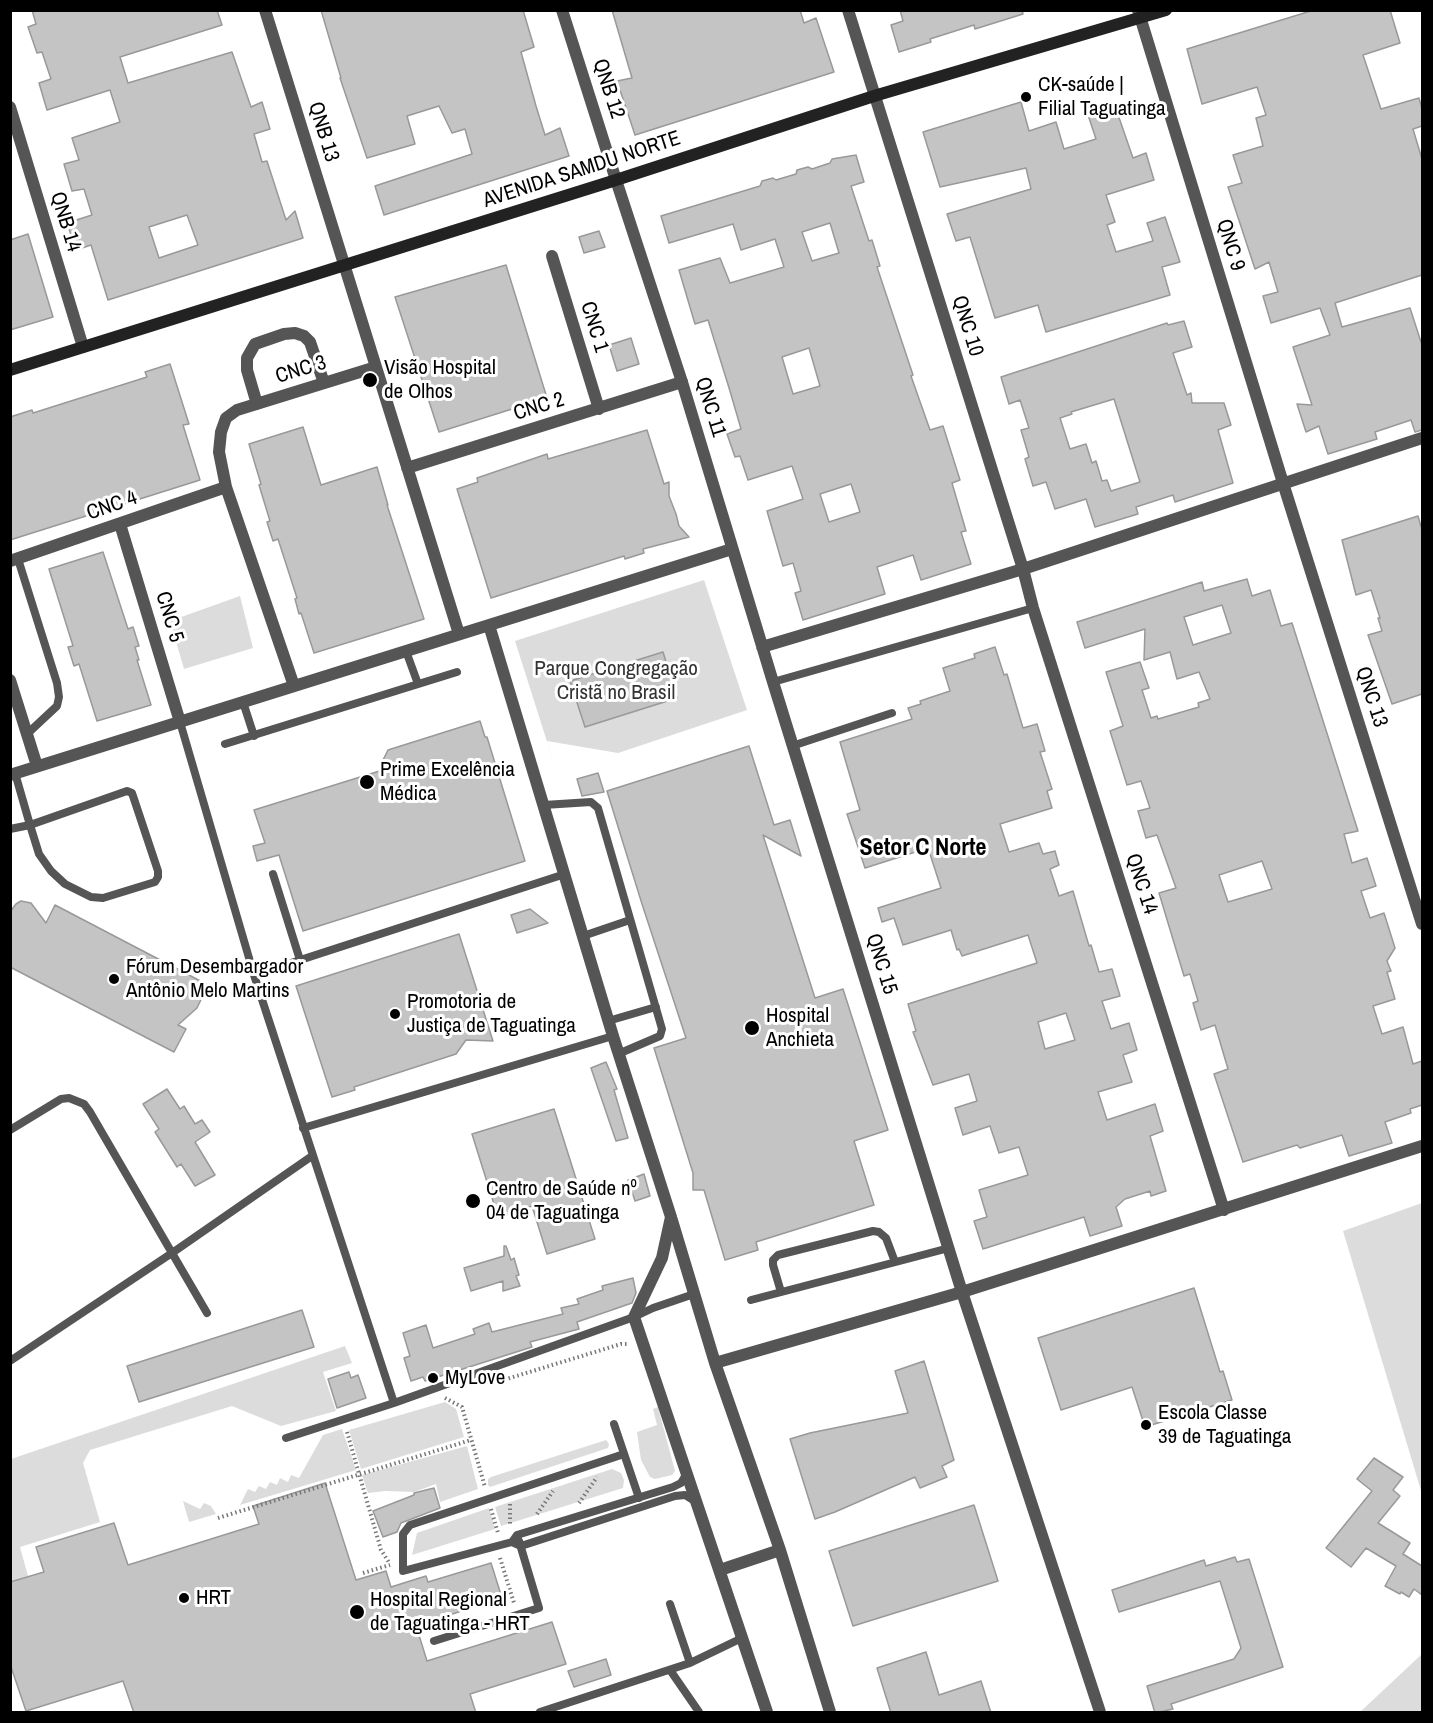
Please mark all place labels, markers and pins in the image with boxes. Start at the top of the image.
place label: CK-saúde | Filial Taguatinga [1038,72,1166,122]
marker: CK-saúde | Filial Taguatinga [1019,90,1033,104]
place label: Visão Hospital de Olhos [384,355,496,405]
marker: Visão Hospital de Olhos [361,371,379,389]
place label: Prime Excelência Médica [380,757,515,807]
marker: Prime Excelência Médica [358,773,376,791]
place label: Fórum Desembargador Antônio Melo Martins [126,954,303,1004]
marker: Fórum Desembargador Antônio Melo Martins [107,972,121,986]
place label: Promotoria de Justiça de Taguatinga [407,989,576,1039]
place label: Hospital Anchieta [766,1003,834,1053]
marker: Promotoria de Justiça de Taguatinga [388,1007,402,1021]
marker: Hospital Anchieta [743,1019,761,1037]
place label: Centro de Saúde nº 04 de Taguatinga [486,1176,637,1226]
marker: Centro de Saúde nº 04 de Taguatinga [464,1192,482,1210]
place label: MyLove [445,1365,505,1391]
marker: MyLove [426,1371,440,1385]
place label: Escola Classe 39 de Taguatinga [1158,1400,1291,1450]
marker: Escola Classe 39 de Taguatinga [1139,1418,1153,1432]
place label: HRT [196,1585,231,1611]
place label: Hospital Regional de Taguatinga - HRT [370,1587,530,1637]
marker: HRT [177,1591,191,1605]
marker: Hospital Regional de Taguatinga - HRT [348,1603,366,1621]

